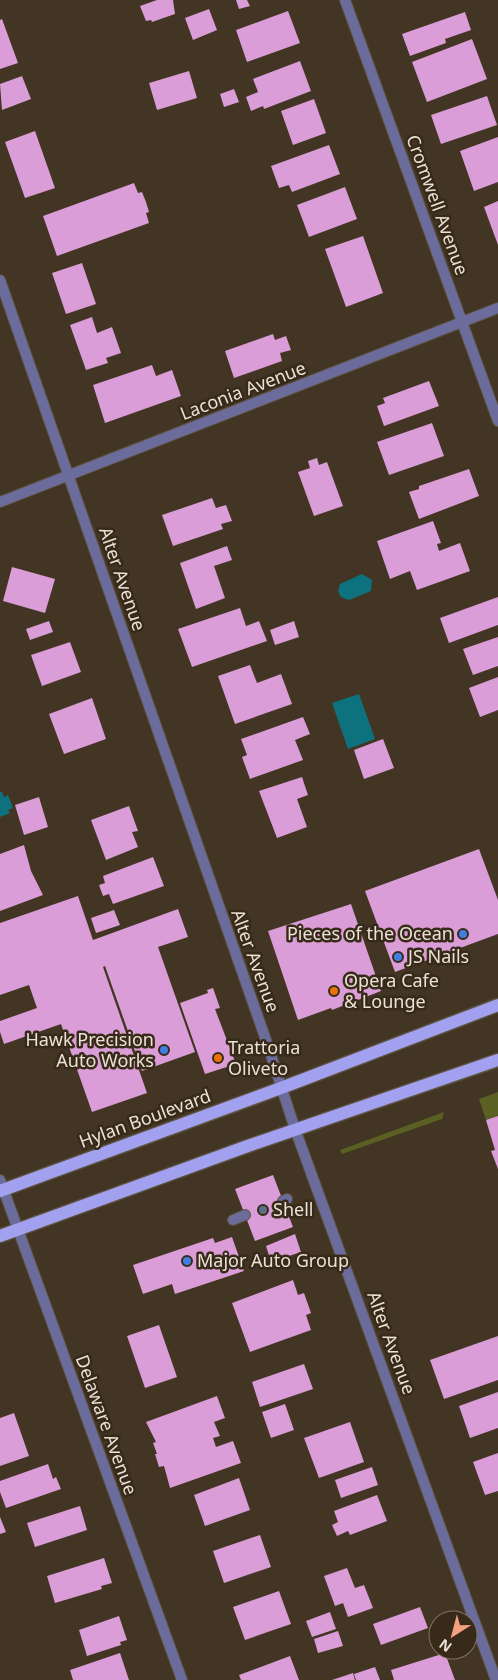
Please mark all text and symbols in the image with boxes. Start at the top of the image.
street label: Cromwell Avenue [401,131,474,278]
street label: Laconia Avenue [176,355,309,425]
street label: Alter Avenue [94,524,152,634]
street label: Alter Avenue [226,906,286,1016]
place label: Pieces of the Ocean [287,921,453,945]
marker: Pieces of the Ocean [457,928,469,940]
place label: JS Nails [406,944,469,968]
marker: JS Nails [392,951,404,963]
place label: Opera Cafe & Lounge [344,968,439,1013]
marker: Opera Cafe & Lounge [328,985,340,997]
place label: Hawk Precision Auto Works [25,1027,154,1072]
place label: Trattoria Oliveto [228,1035,300,1080]
marker: Hawk Precision Auto Works [158,1044,170,1056]
marker: Trattoria Oliveto [212,1052,224,1064]
street label: Hylan Boulevard [75,1083,214,1153]
place label: Shell [273,1197,313,1221]
marker: Shell [257,1204,269,1216]
place label: Major Auto Group [197,1248,349,1272]
marker: Major Auto Group [181,1255,193,1267]
street label: Alter Avenue [362,1288,422,1398]
street label: Delaware Avenue [70,1351,143,1498]
north arrow [428,1610,478,1660]
text: N [435,1635,455,1657]

